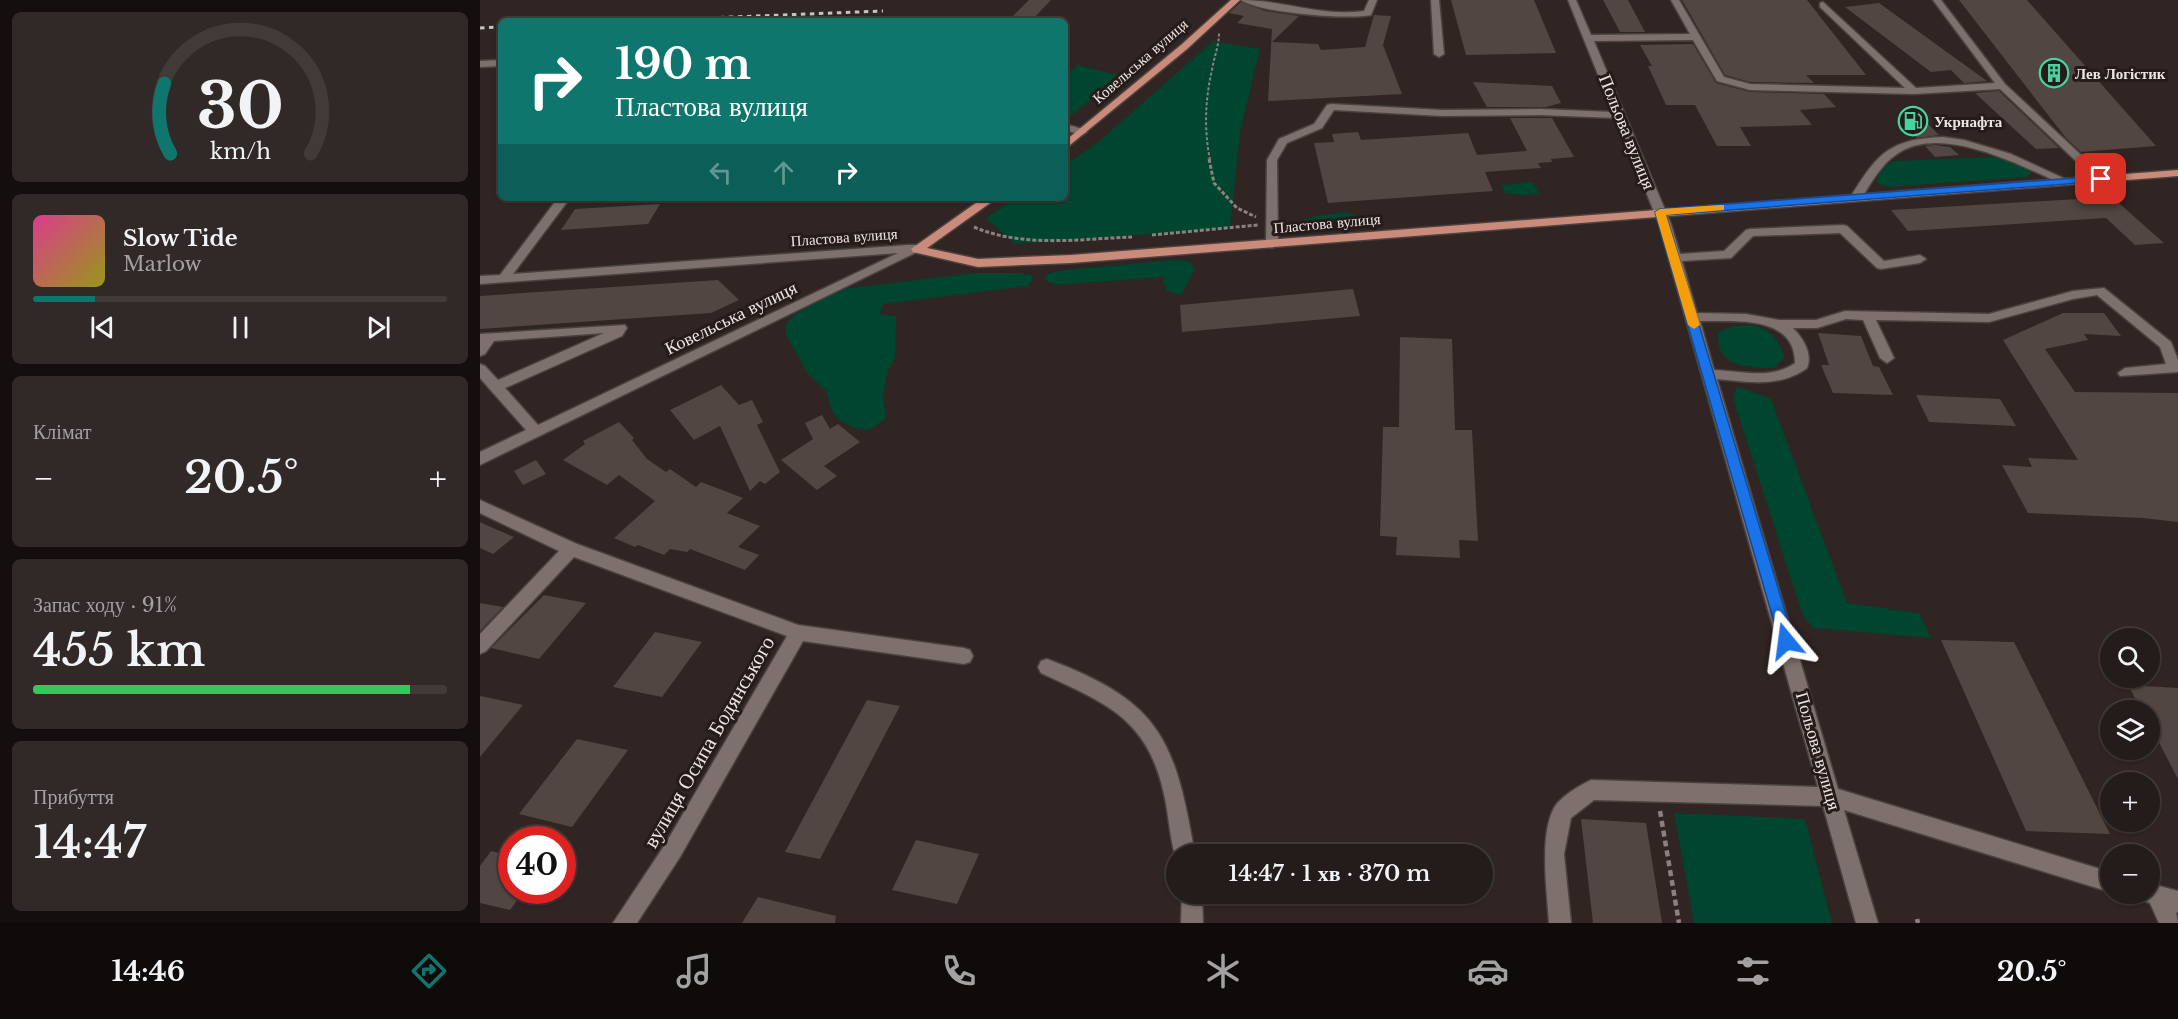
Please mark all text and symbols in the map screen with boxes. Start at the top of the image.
street label: Ковельська вулиця [1088,14,1192,108]
text: 190 m [615,38,751,90]
icon: right [516,42,594,120]
building icon: Лев Логістик [2038,57,2070,89]
place label: Лев Логістик [2075,64,2166,83]
text: 30 [197,67,283,145]
street label: Польова вулиця [1594,71,1660,193]
text: Пластова вулиця [615,90,808,123]
fuel station icon: Укрнафта [1897,105,1929,137]
place label: Укрнафта [1934,112,2003,131]
text: km/h [210,138,271,165]
pin [2075,153,2126,204]
icon: left [704,156,737,189]
icon: ahead [767,156,800,189]
icon: right [830,156,863,189]
icon: arrive [2084,162,2117,195]
street label: Пластова вулиця [1273,209,1381,237]
street label: Пластова вулиця [790,224,898,250]
text: Slow Tide [123,225,238,252]
text: Marlow [123,252,202,276]
street label: Ковельська вулиця [661,277,801,359]
icon: previous [86,311,119,344]
icon: pause [224,311,257,344]
icon: next [362,311,395,344]
text: Клімат [33,420,92,444]
text: 20.5° [184,449,299,505]
text: − [33,458,54,499]
text: + [429,458,447,499]
text: Запас ходу · 91% [33,593,177,617]
position arrow [1754,609,1818,673]
text: 455 km [33,622,205,678]
map controls [2100,628,2160,904]
button: search [2100,628,2160,688]
street label: вулиця Осипа Бодянського [638,631,780,853]
street label: Польова вулиця [1791,689,1845,813]
button: layers [2100,700,2160,760]
button: + [2100,772,2160,832]
text: Прибуття [33,785,114,809]
text: 14:47 [33,814,146,870]
speed limit sign: 40 [498,826,576,904]
button: − [2100,844,2160,904]
text: 14:47 · 1 хв · 370 m [1229,860,1430,887]
icon: directions [408,950,450,992]
icon: music [673,950,715,992]
icon: phone [938,950,980,992]
icon: climate [1202,950,1244,992]
icon: car [1467,950,1509,992]
icon: filters [1732,950,1774,992]
text: 14:46 [111,955,185,988]
text: 20.5° [1997,955,2066,988]

